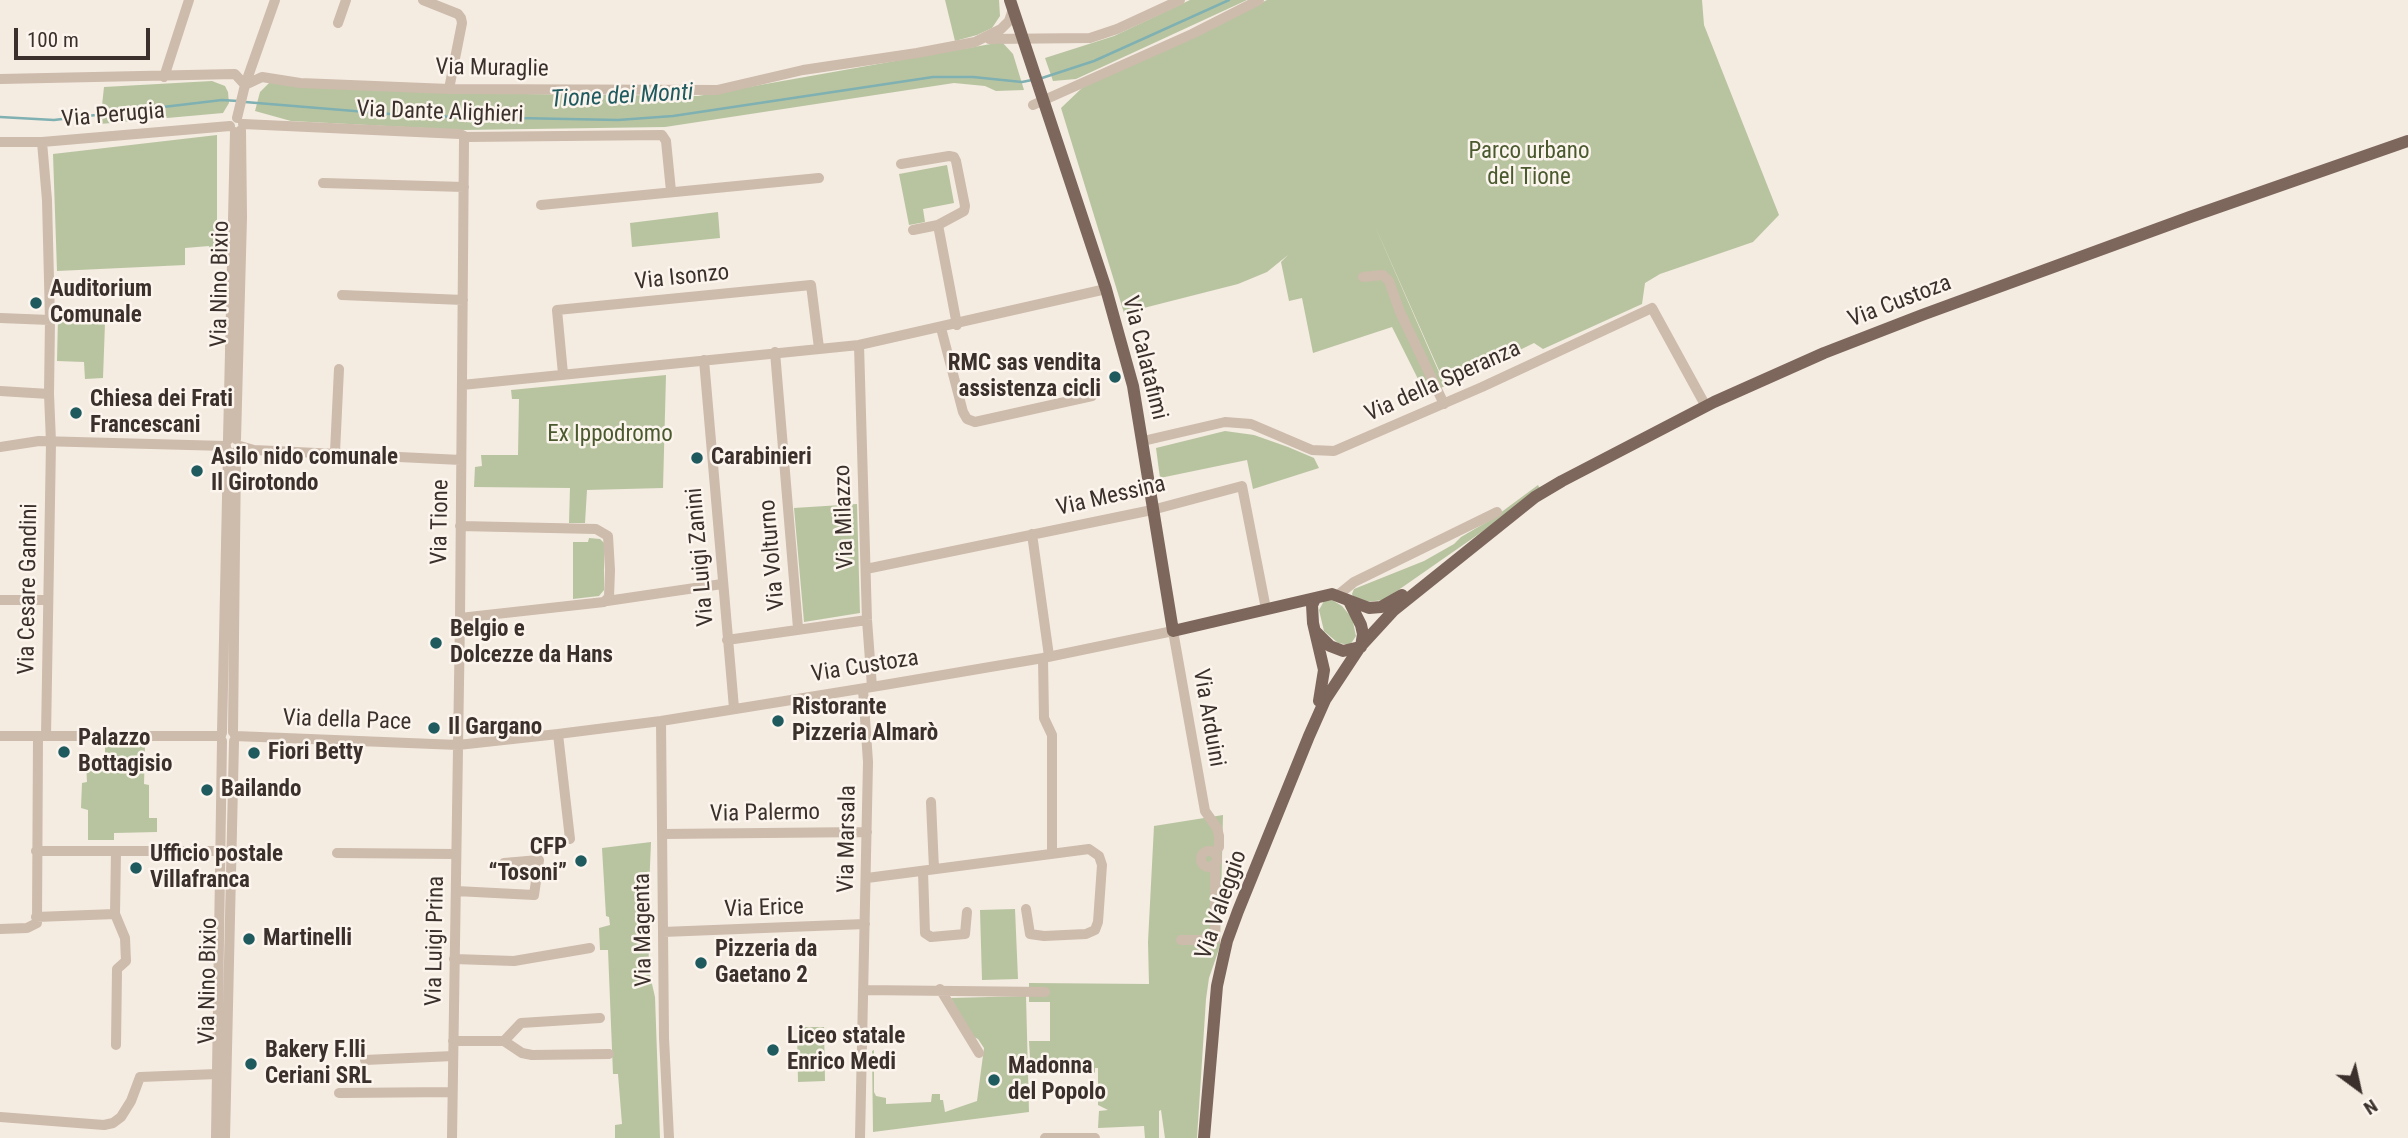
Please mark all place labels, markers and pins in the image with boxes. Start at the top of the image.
place label: Auditorium Comunale [50,276,152,330]
marker: Auditorium Comunale [28,295,44,311]
place label: RMC sas vendita assistenza cicli [948,350,1101,404]
marker: RMC sas vendita assistenza cicli [1107,369,1123,385]
place label: Chiesa dei Frati Francescani [90,386,233,440]
marker: Chiesa dei Frati Francescani [68,405,84,421]
place label: Asilo nido comunale Il Girotondo [211,444,398,498]
place label: Carabinieri [711,444,812,472]
marker: Carabinieri [689,450,705,466]
marker: Asilo nido comunale Il Girotondo [189,463,205,479]
place label: Belgio e Dolcezze da Hans [450,616,613,670]
marker: Belgio e Dolcezze da Hans [428,635,444,651]
place label: Ristorante Pizzeria Almarò [792,694,938,748]
marker: Ristorante Pizzeria Almarò [770,713,786,729]
place label: Il Gargano [448,714,542,742]
marker: Il Gargano [426,720,442,736]
place label: Palazzo Bottagisio [78,725,172,779]
place label: Fiori Betty [268,739,363,767]
marker: Palazzo Bottagisio [56,744,72,760]
marker: Fiori Betty [246,745,262,761]
place label: Bailando [221,776,301,804]
marker: Bailando [199,782,215,798]
place label: CFP “Tosoni” [489,834,567,888]
place label: Ufficio postale Villafranca [150,841,283,895]
marker: CFP “Tosoni” [573,853,589,869]
marker: Ufficio postale Villafranca [128,860,144,876]
place label: Martinelli [263,925,352,953]
marker: Martinelli [241,931,257,947]
place label: Pizzeria da Gaetano 2 [715,936,817,990]
marker: Pizzeria da Gaetano 2 [693,955,709,971]
place label: Liceo statale Enrico Medi [787,1023,905,1077]
place label: Bakery F.lli Ceriani SRL [265,1037,372,1091]
marker: Liceo statale Enrico Medi [765,1042,781,1058]
place label: Madonna del Popolo [1008,1053,1106,1107]
marker: Bakery F.lli Ceriani SRL [243,1056,259,1072]
marker: Madonna del Popolo [986,1072,1002,1088]

